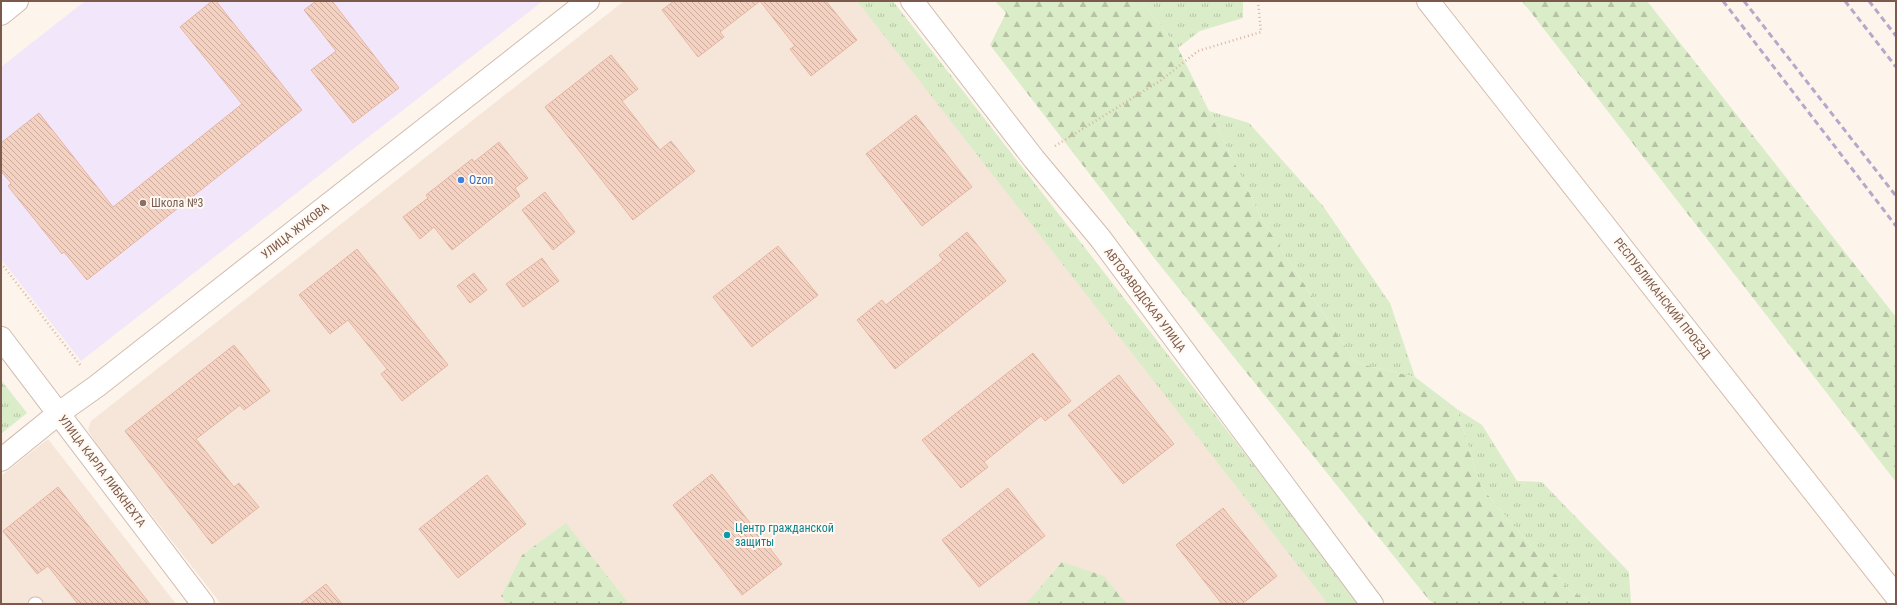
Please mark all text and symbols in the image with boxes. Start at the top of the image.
place label: Ozon [469,173,493,187]
marker: Ozon [456,175,466,185]
place label: Школа №3 [151,196,204,210]
marker: Школа №3 [138,198,148,208]
street label: УЛИЦА ЖУКОВА [258,200,332,262]
street label: РЕСПУБЛИКАНСКИЙ ПРОЕЗД [1611,235,1714,361]
street label: АВТОЗАВОДСКАЯ УЛИЦА [1101,245,1189,355]
street label: УЛИЦА КАРЛА ЛИБКНЕХТА [55,412,149,530]
place label: Центр гражданской защиты [735,521,834,549]
marker: Центр гражданской защиты [722,530,732,540]

